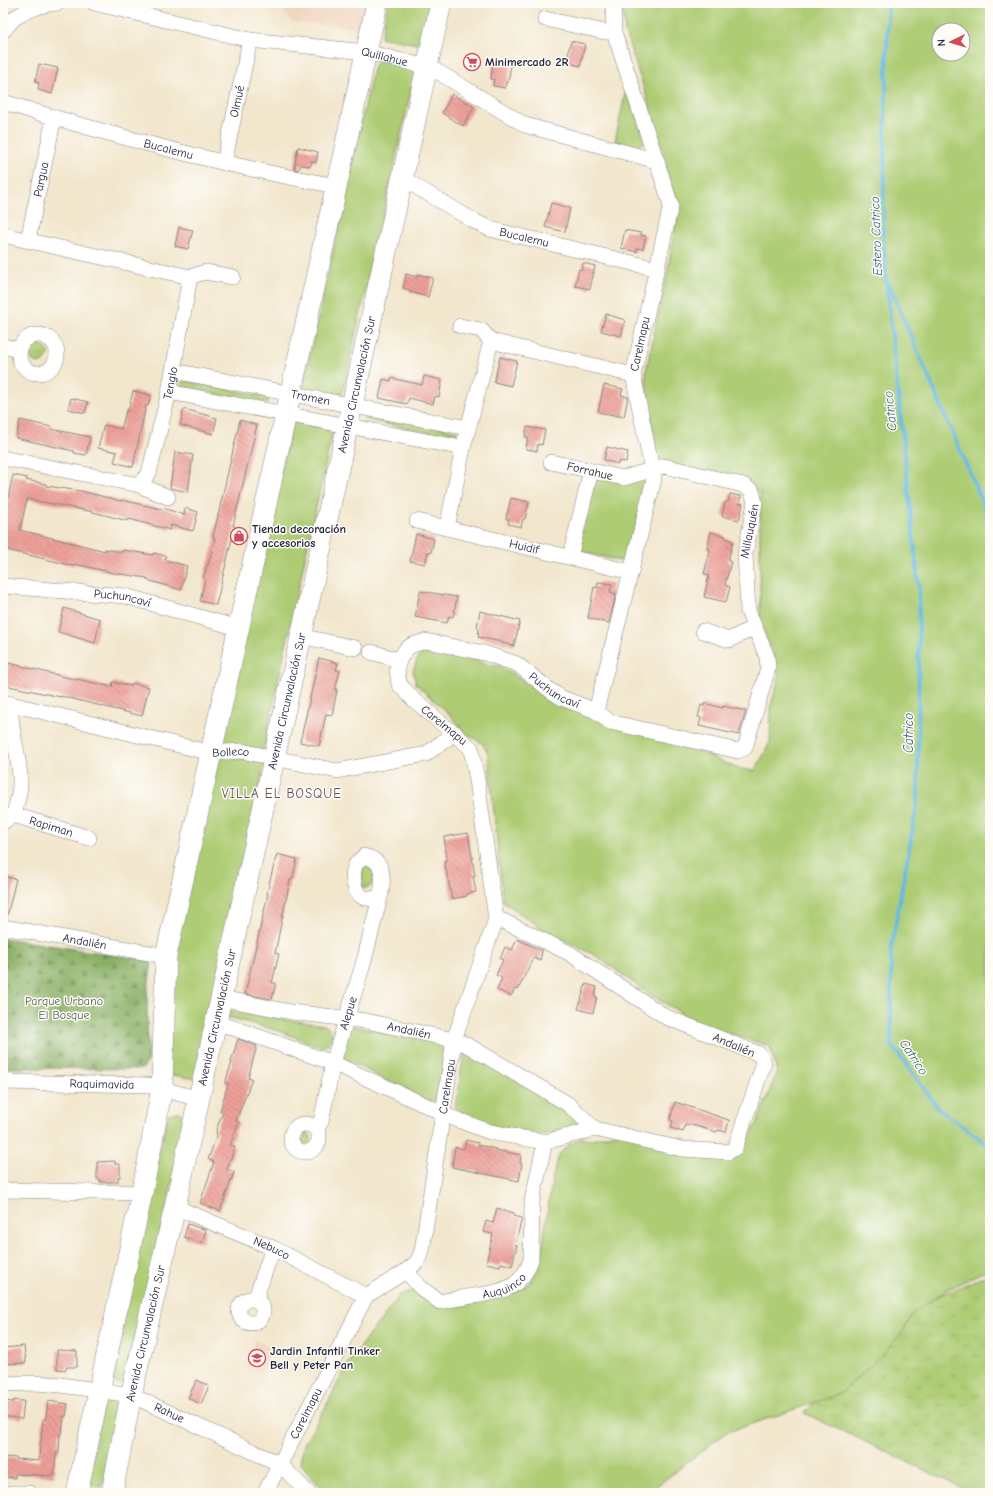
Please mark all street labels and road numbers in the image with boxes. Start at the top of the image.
street label: Quillahue [361,45,409,69]
street label: Olmué [227,84,247,119]
street label: Bucalemu [142,136,194,162]
street label: Pargua [30,161,51,198]
street label: Bucalemu [498,225,550,250]
street label: Avenida Circunvalación Sur [335,315,379,454]
street label: Carelmapu [627,315,653,373]
street label: Tenglo [160,366,180,401]
street label: Tromen [290,387,331,408]
street label: Forrahue [566,459,614,483]
street label: Millauquén [737,502,762,560]
street label: Huidif [508,536,541,557]
street label: Puchuncaví [93,586,153,610]
street label: Avenida Circunvalación Sur [265,631,309,771]
street label: Puchuncaví [526,669,582,711]
street label: Carelmapu [418,702,470,748]
street label: Bolleco [212,744,251,760]
street label: Rapiman [28,813,75,840]
street label: Andalién [62,931,108,952]
street label: Avenida Circunvalación Sur [195,948,239,1087]
street label: Alepue [336,995,360,1032]
street label: Andalién [386,1019,432,1042]
street label: Andalién [711,1030,757,1060]
street label: Carelmapu [436,1058,458,1115]
street label: Raquimavida [69,1076,135,1092]
street label: Nebuco [251,1234,292,1263]
street label: Avenida Circunvalación Sur [123,1264,168,1403]
street label: Auquinco [482,1270,529,1301]
street label: Carelmapu [287,1386,325,1441]
street label: Rahue [152,1400,187,1426]

